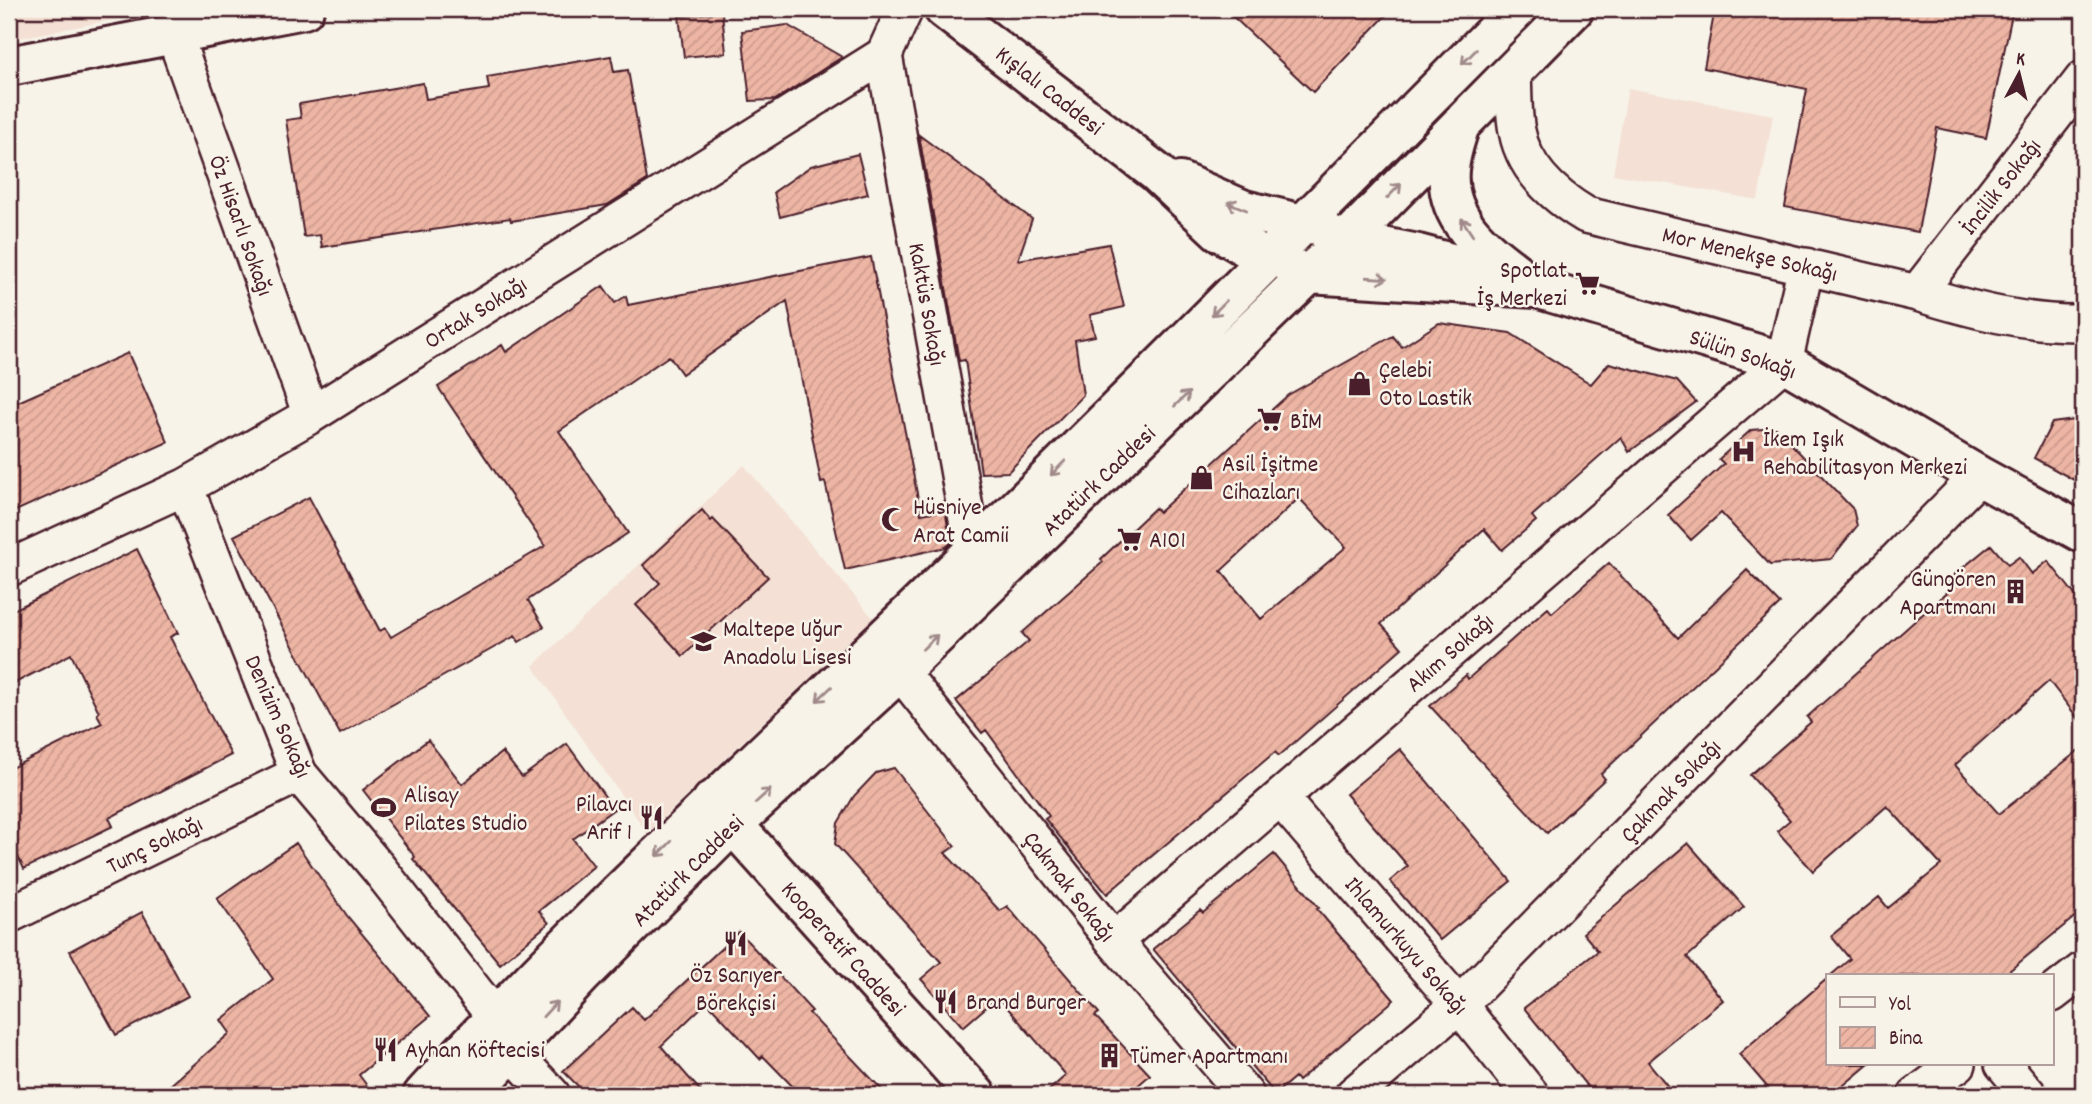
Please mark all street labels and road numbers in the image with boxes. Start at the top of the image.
street label: Kışlalı Caddesi [987,39,1110,146]
street label: İncilik Sokağı [1954,132,2051,243]
street label: Öz Hisarlı Sokağı [198,151,280,301]
street label: Mor Menekşe Sokağı [1658,219,1840,293]
street label: Kaktüs Sokağı [898,240,953,369]
street label: Ortak Sokağı [419,270,535,360]
street label: Sülün Sokağı [1684,322,1800,390]
street label: Atatürk Caddesi [1035,419,1165,546]
street label: Akım Sokağı [1400,606,1502,702]
street label: Denizim Sokağı [234,650,318,784]
street label: Çakmak Sokağı [1614,733,1730,852]
street label: Atatürk Caddesi [625,808,753,936]
street label: Tunç Sokağı [101,809,209,885]
street label: Çakmak Sokağı [1013,825,1122,951]
street label: Ihlamurkuyu Sokağı [1335,870,1475,1024]
street label: Kooperatif Caddesi [772,875,912,1025]

